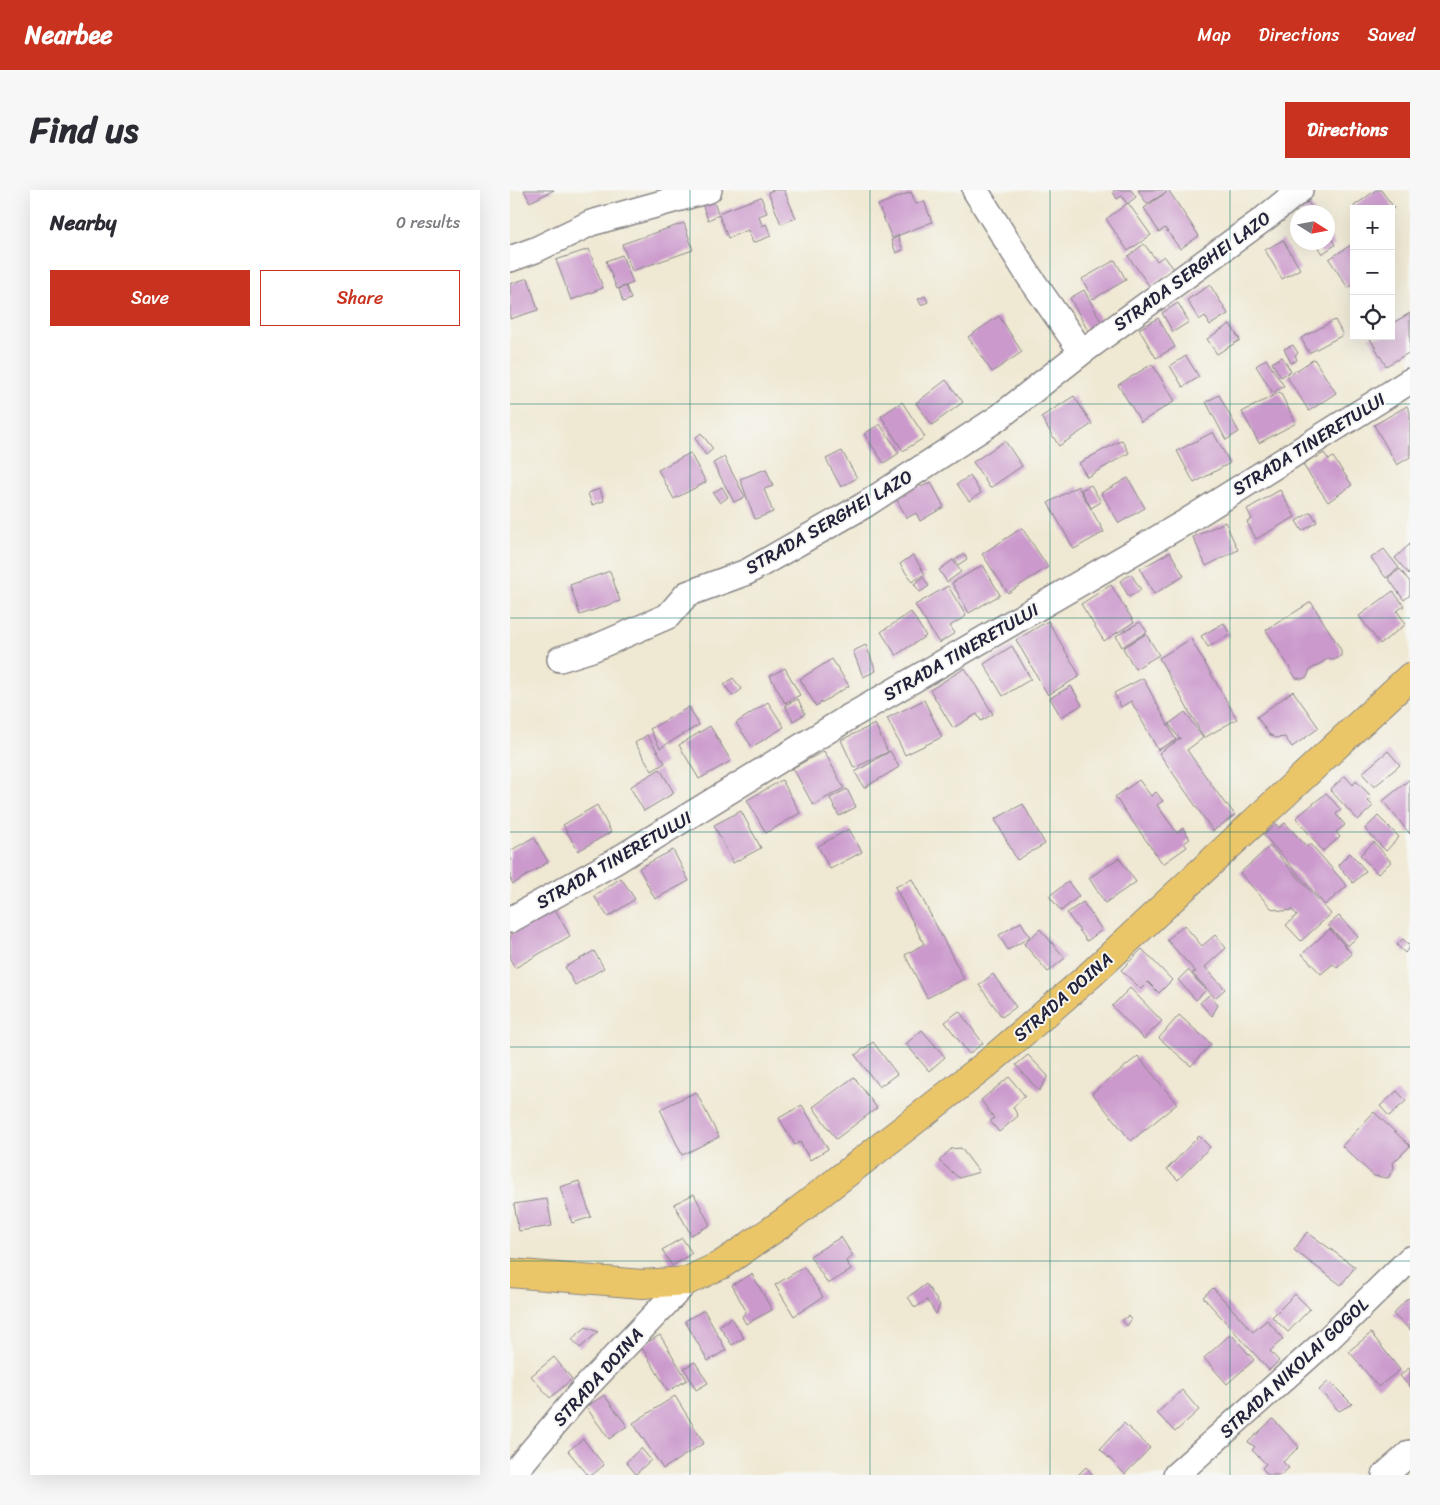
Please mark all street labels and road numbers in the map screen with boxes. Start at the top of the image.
street label: STRADA SERGHEI LAZO [1106,202,1278,340]
street label: STRADA TINERETULUI [1226,384,1392,504]
street label: STRADA SERGHEI LAZO [739,461,919,583]
street label: STRADA TINERETULUI [877,594,1046,710]
street label: STRADA TINERETULUI [530,802,699,918]
street label: STRADA DOINA [1006,944,1120,1050]
street label: STRADA NIKOLAI GOGOL [1212,1289,1377,1446]
street label: STRADA DOINA [544,1320,652,1434]

